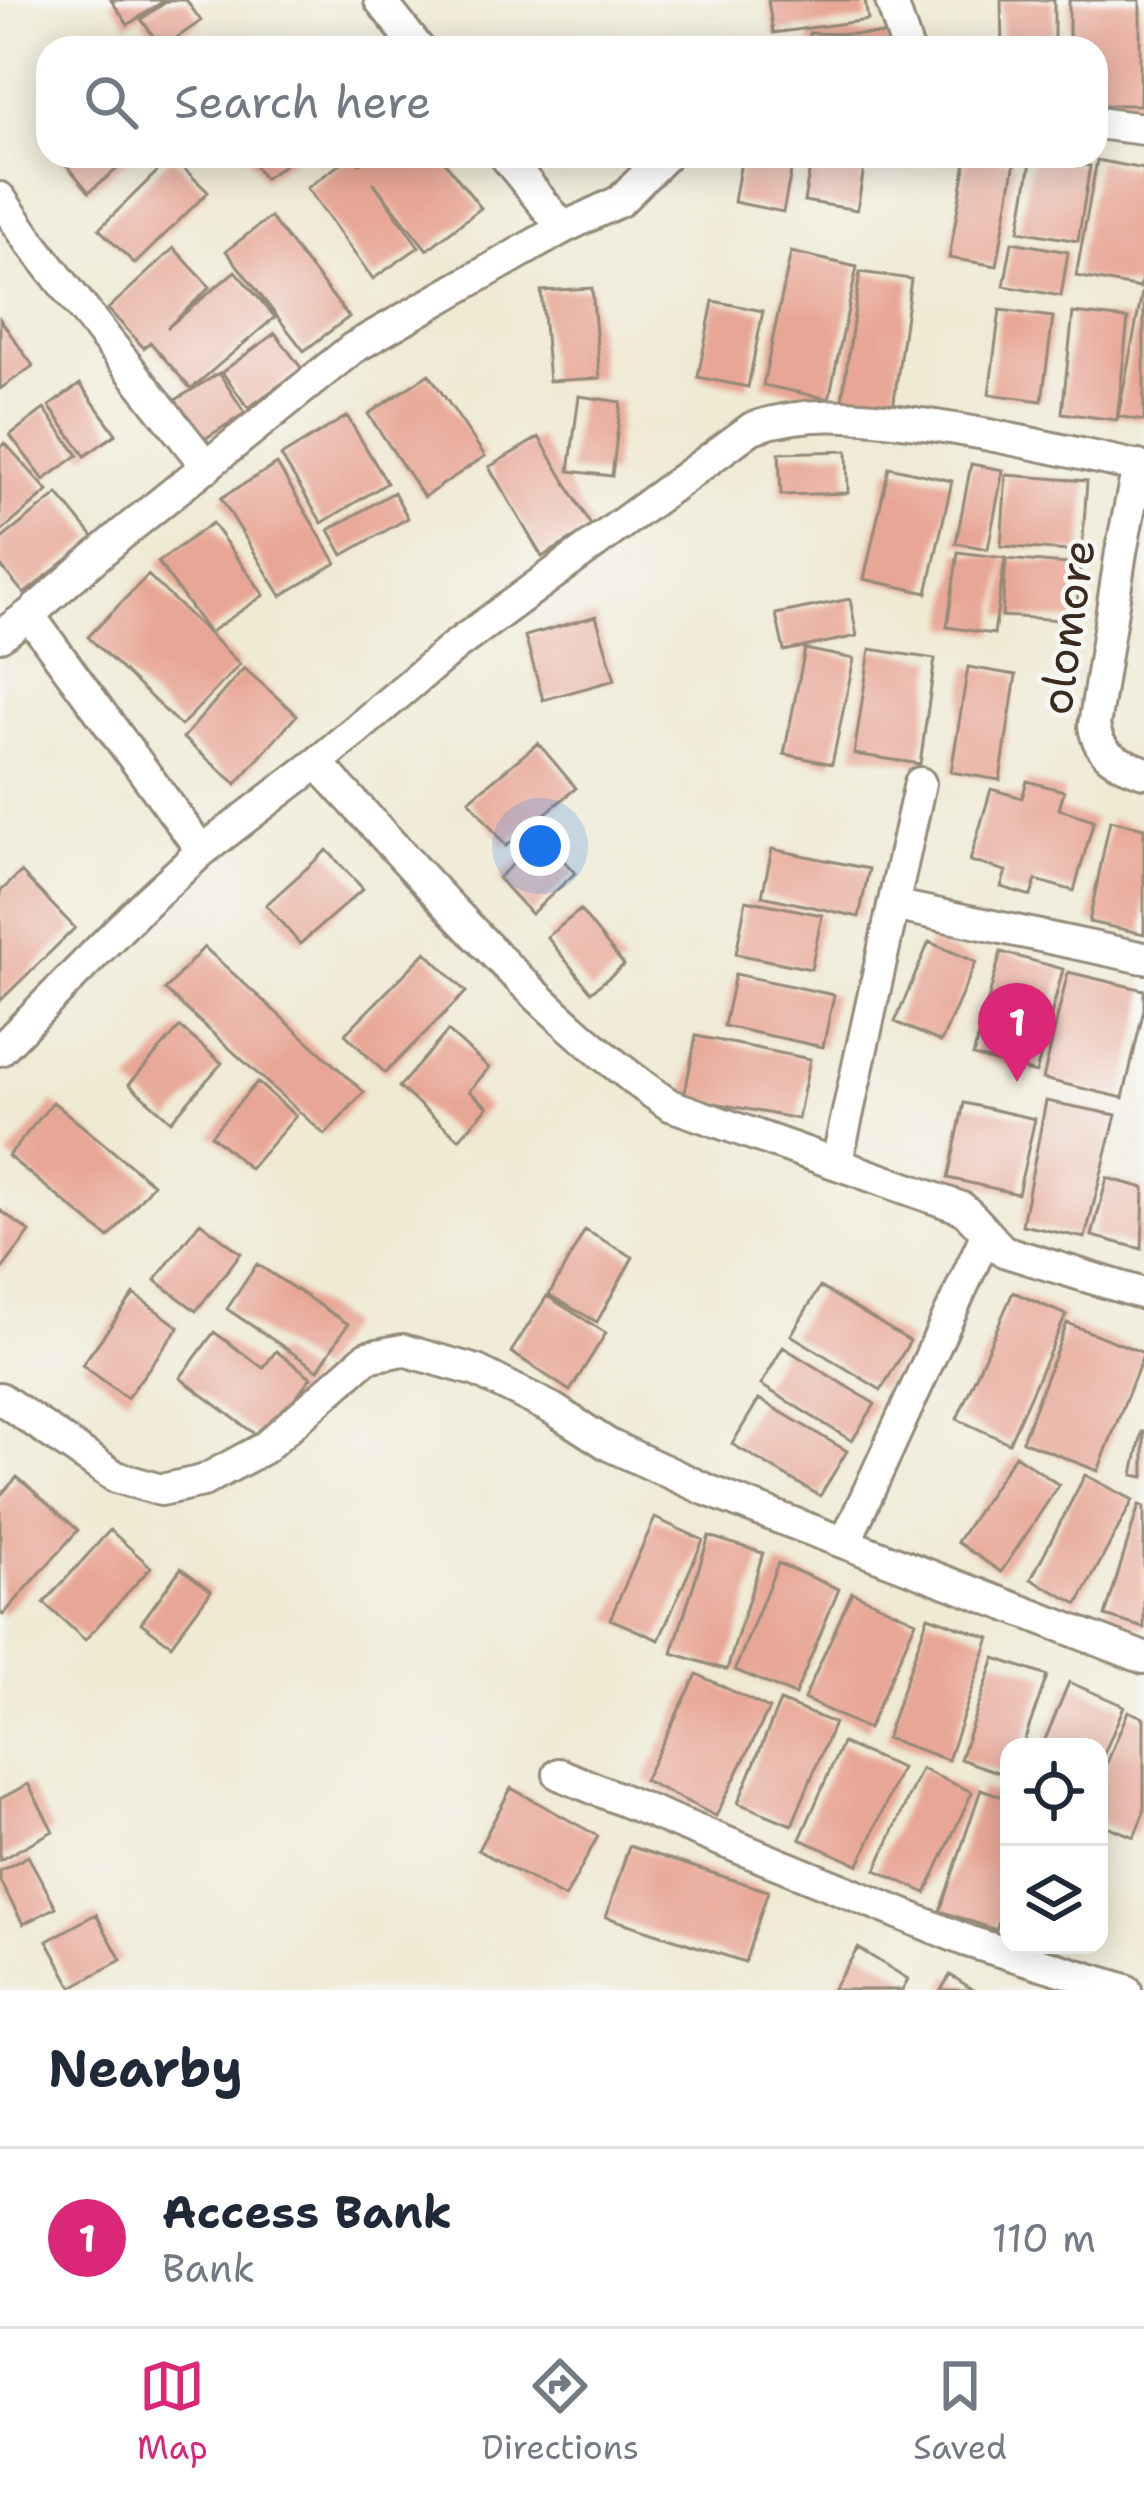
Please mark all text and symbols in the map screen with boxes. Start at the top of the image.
search box [36,36,1108,168]
icon: search [78,69,144,135]
text: Search here [174,72,431,132]
street label: olomore [1025,535,1109,719]
your location [510,816,570,876]
pin: 1 [978,983,1056,1082]
map controls [1000,1738,1108,1954]
button: locate [1000,1738,1108,1846]
button: layers [1000,1846,1108,1954]
text: Nearby [48,2034,243,2102]
text: Access Bank [162,2182,452,2242]
text: 1 [78,2212,96,2264]
text: 110 m [992,2212,1096,2264]
text: Bank [162,2242,255,2294]
tab: Map [137,2353,208,2470]
tab: Directions [482,2353,639,2470]
tab: Saved [913,2353,1007,2470]

